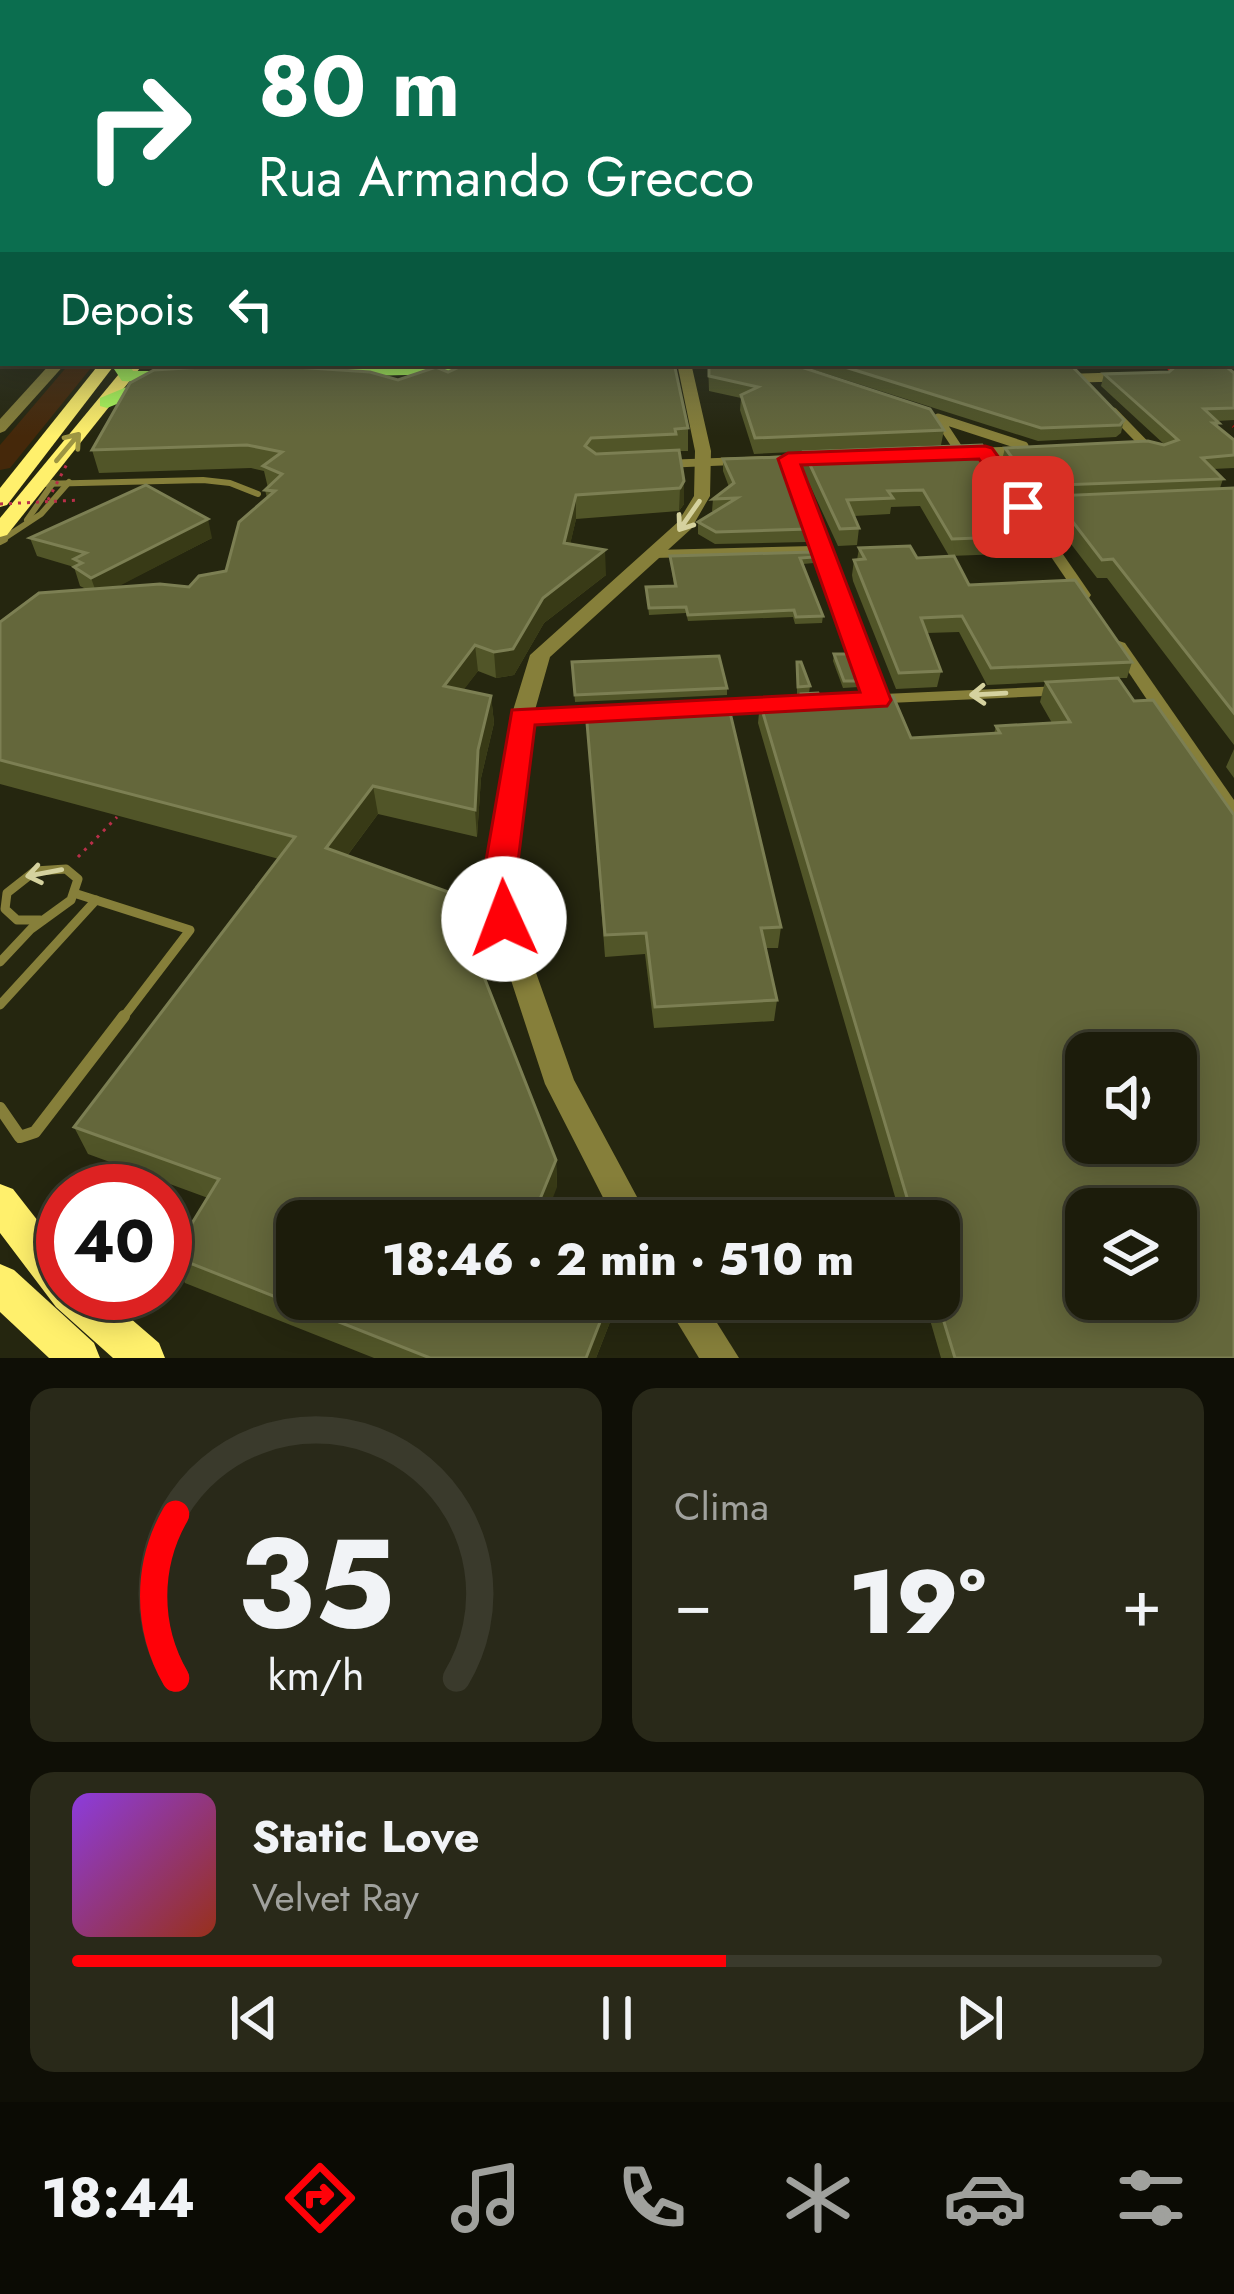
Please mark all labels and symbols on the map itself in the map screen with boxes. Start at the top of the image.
one-way arrow [53,432,81,463]
pin [972,456,1074,558]
one-way arrow [677,499,702,532]
one-way arrow [969,683,1008,706]
position arrow [441,856,567,982]
one-way arrow [26,863,65,885]
speed limit sign: 40 [36,1164,192,1320]

